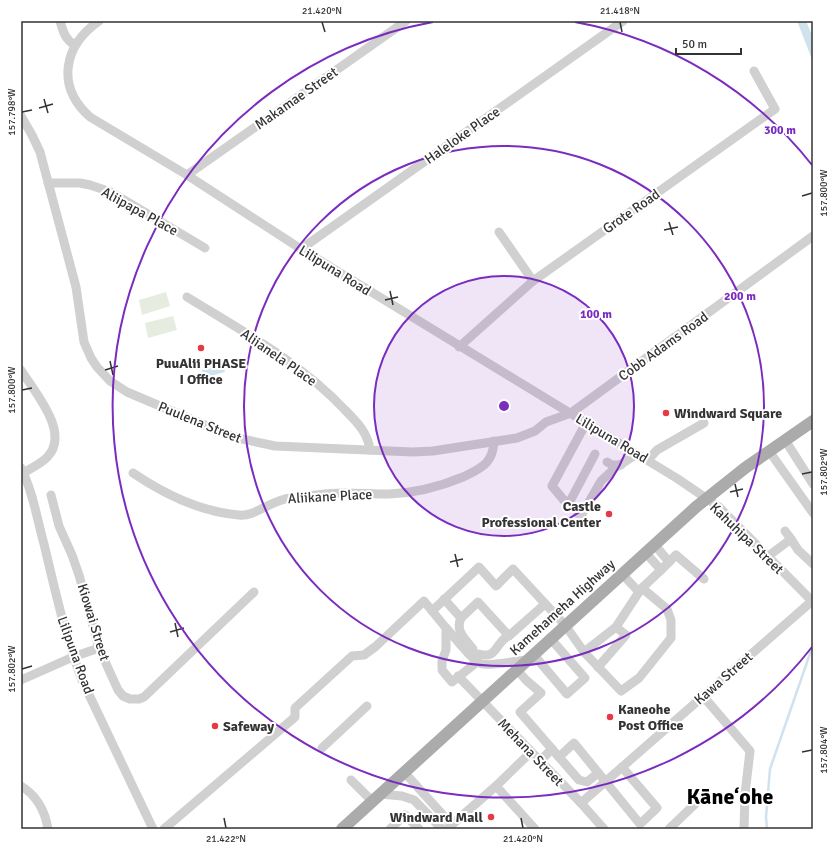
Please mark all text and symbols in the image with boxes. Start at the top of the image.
text: 21.420°N [302,5,342,17]
text: 21.418°N [600,5,640,17]
scale bar [676,30,741,56]
text: 50 m [682,37,707,52]
street label: Makamae Street [252,63,341,133]
text: 157.798°W [6,88,18,136]
street label: Haleloke Place [421,103,503,168]
text: 300 m [764,123,796,138]
text: 157.800°W [818,169,830,217]
street label: Aliipapa Place [99,183,181,239]
street label: Grote Road [599,186,663,237]
street label: Lilipuna Road [296,242,374,299]
text: 200 m [724,289,756,304]
text: 100 m [580,307,612,322]
street label: Cobb Adams Road [615,308,711,385]
street label: Aliianela Place [237,325,320,390]
marker: PuuAlii PHASE I Office [196,343,206,353]
place label: PuuAlii PHASE I Office [156,355,246,388]
text: 157.800°W [6,366,18,414]
street label: Puulena Street [156,398,244,447]
centre of rings [497,399,511,413]
place label: Windward Square [674,405,782,422]
marker: Windward Square [661,408,671,418]
street label: Lilipuna Road [572,410,651,467]
text: 157.802°W [818,448,830,496]
street label: Aliikane Place [287,486,373,507]
place label: Castle Professional Center [481,498,601,531]
street label: Kahuhipa Street [706,499,787,578]
marker: Castle Professional Center [604,509,614,519]
street label: Kamehameha Highway [506,555,619,659]
street label: Kiowai Street [74,582,113,663]
street label: Lilipuna Road [54,614,97,696]
text: 157.802°W [6,645,18,693]
street label: Kawa Street [691,648,756,708]
place label: Kaneohe Post Office [618,701,684,734]
marker: Kaneohe Post Office [605,712,615,722]
street label: Mehana Street [494,715,567,790]
place label: Safeway [223,718,274,735]
marker: Safeway [210,721,220,731]
text: 157.804°W [818,726,830,774]
district label: Kāneʻohe [686,783,774,810]
place label: Windward Mall [390,809,484,826]
marker: Windward Mall [486,812,496,822]
text: 21.422°N [206,833,246,845]
text: 21.420°N [503,833,543,845]

